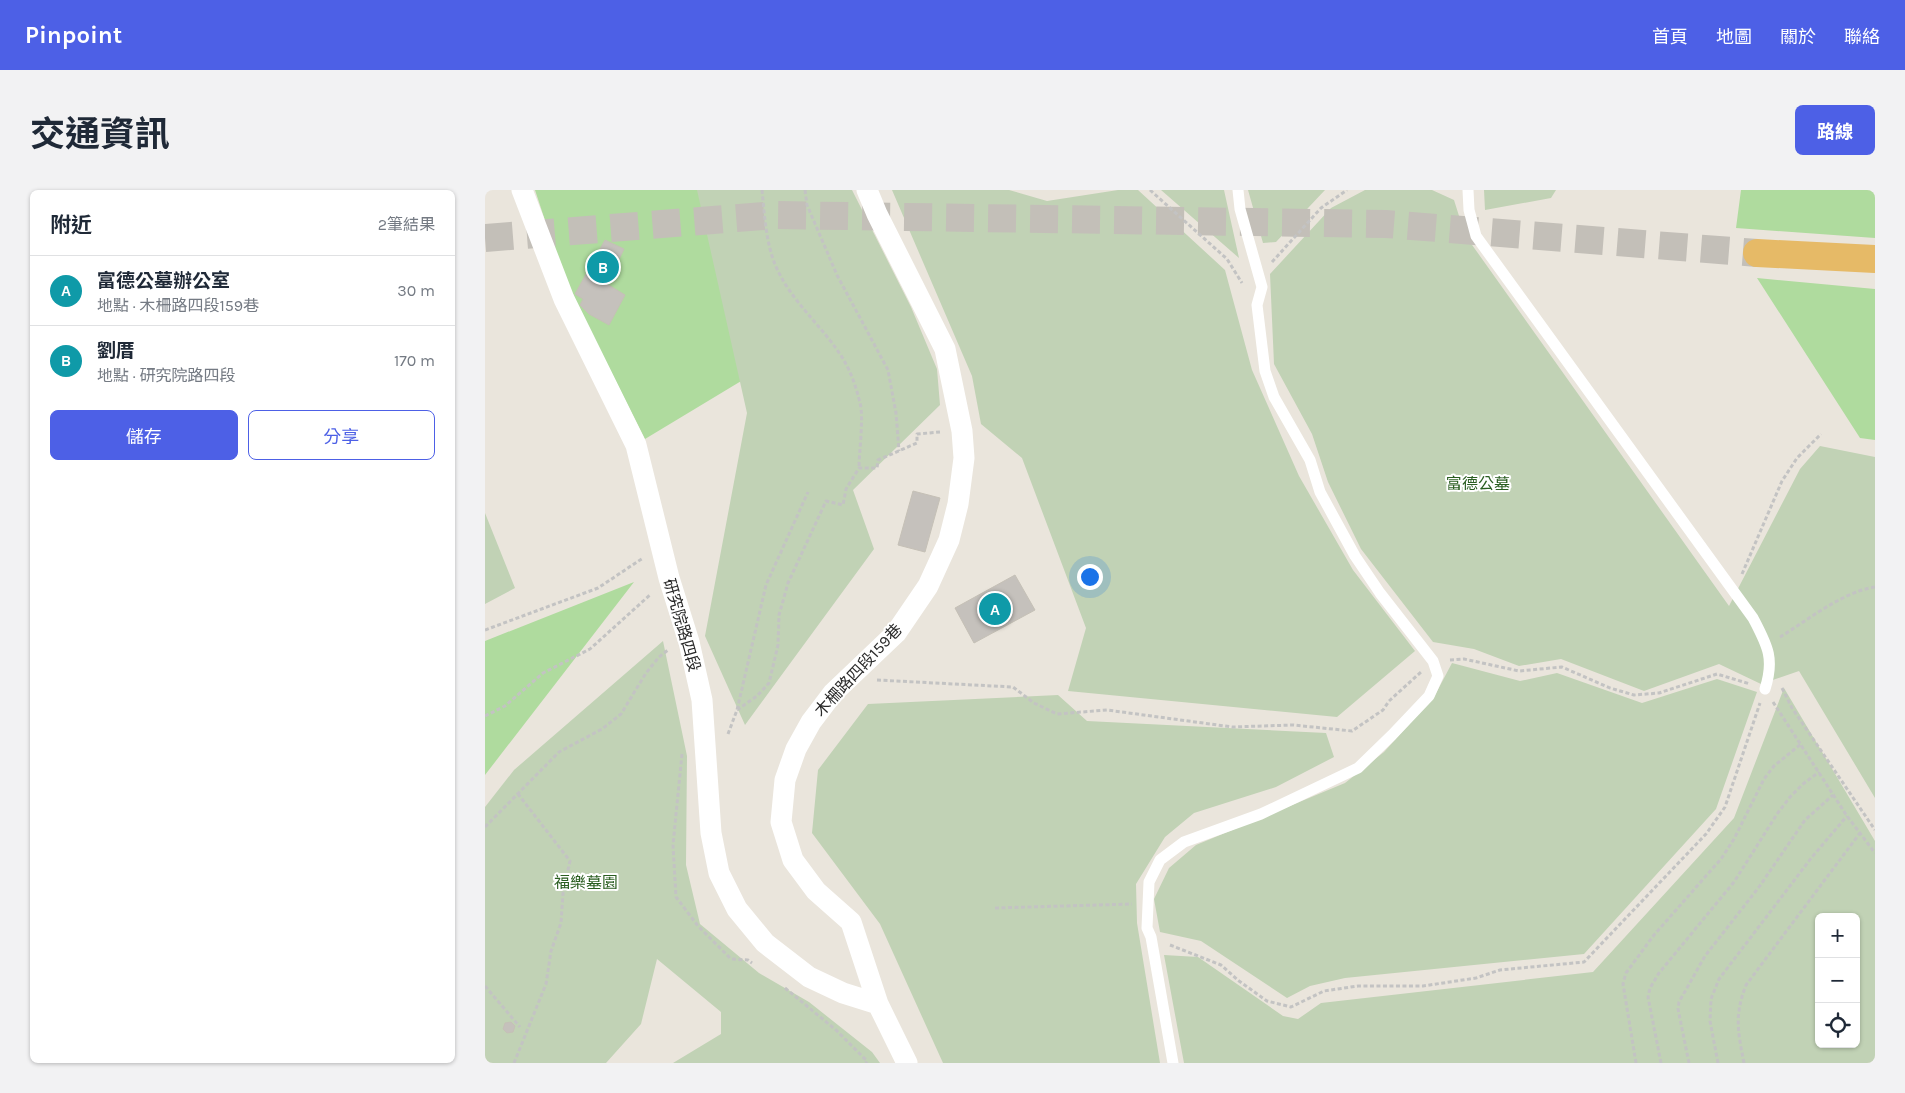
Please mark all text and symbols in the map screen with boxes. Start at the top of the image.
text: Pinpoint [25,21,122,49]
text: 首頁 [1652,26,1688,48]
text: 地圖 [1716,26,1752,48]
text: 關於 [1780,26,1816,48]
text: 聯絡 [1844,26,1880,48]
button: 路線 [1795,105,1875,155]
text: 交通資訊 [30,114,170,155]
text: 附近 [50,213,92,237]
text: 2筆結果 [378,215,435,234]
pin: B [587,248,619,286]
text: 富德公墓辦公室 [97,270,230,292]
text: A [61,281,71,300]
text: 30 m [397,281,435,300]
text: 地點 · 木柵路四段159巷 [97,296,259,315]
text: 劉厝 [97,340,135,362]
text: B [61,351,71,370]
text: 170 m [394,351,435,370]
text: 地點 · 研究院路四段 [97,366,235,385]
button: 儲存 [50,410,238,460]
button: 分享 [248,410,435,460]
park label: 富德公墓 [1446,474,1510,493]
your location [1077,564,1103,590]
street label: 研究院路四段 [660,576,704,674]
pin: A [979,590,1011,628]
street label: 木柵路四段159巷 [810,620,906,720]
park label: 福樂墓園 [554,873,618,892]
map controls [1815,913,1860,1048]
button: + [1815,913,1860,958]
button: − [1815,958,1860,1003]
button: locate [1815,1003,1860,1048]

